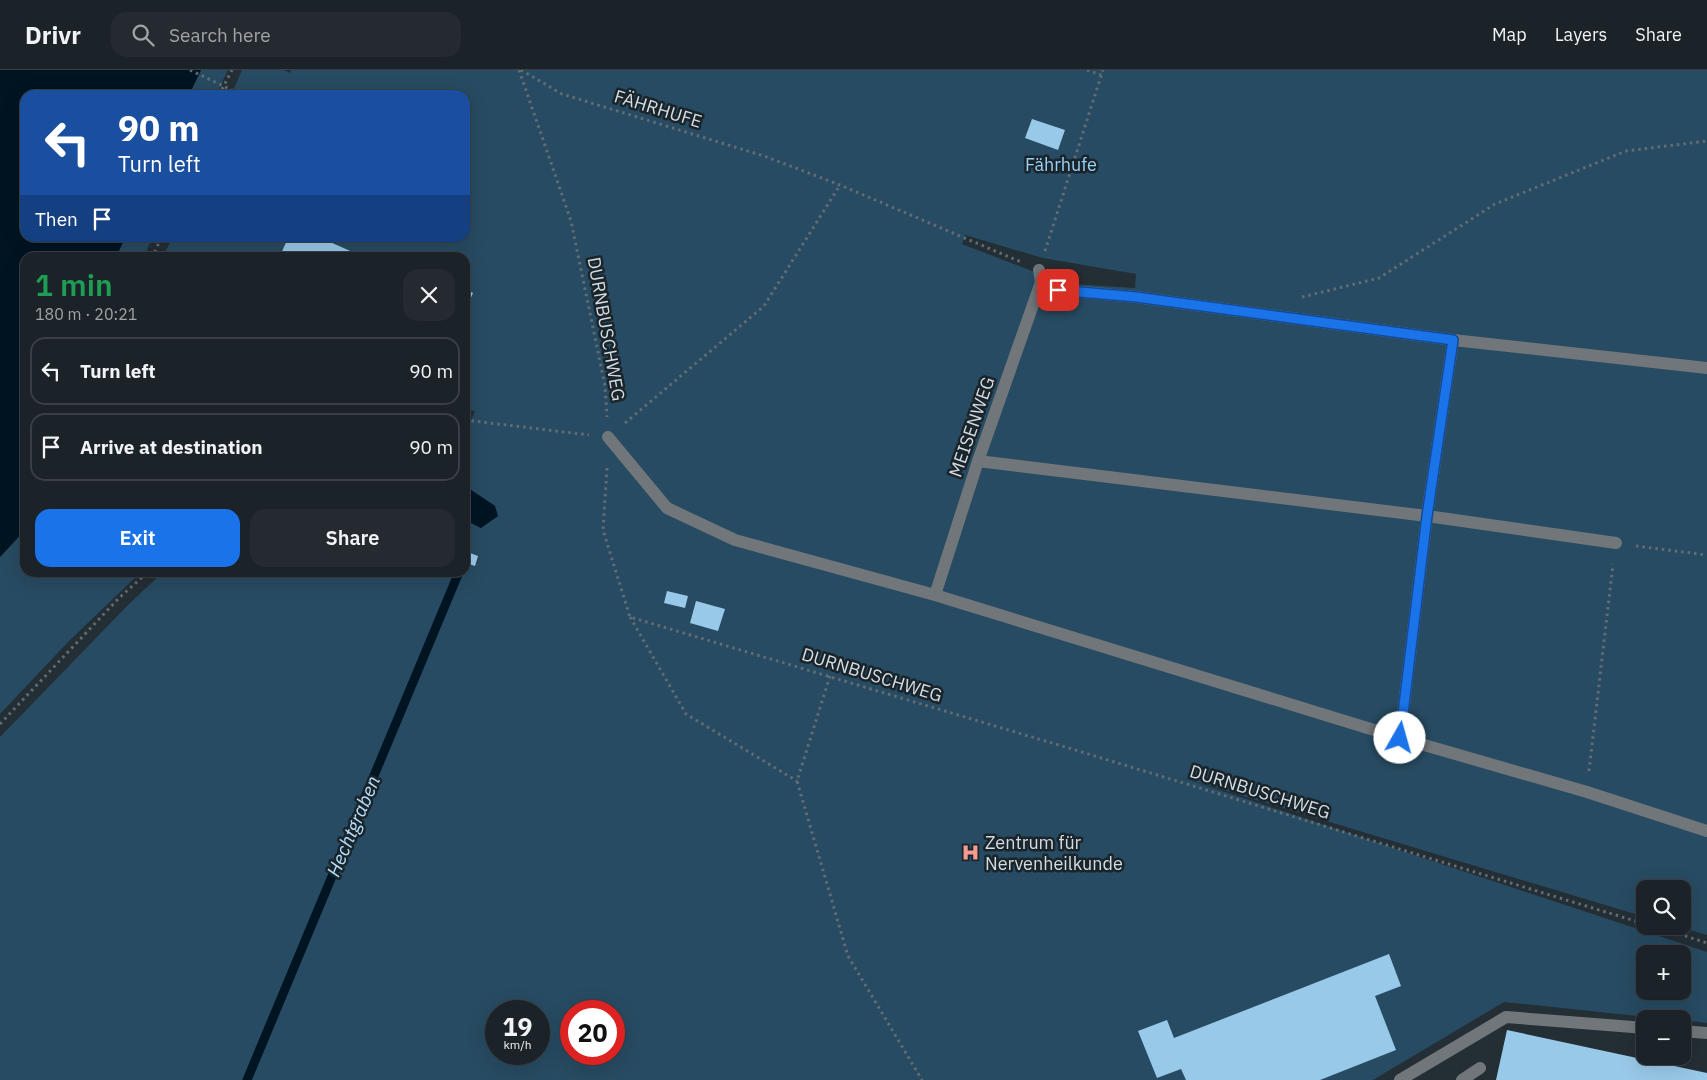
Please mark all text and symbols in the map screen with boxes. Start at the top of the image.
search box [111,12,461,57]
text: Drivr [25,19,81,51]
icon: search [129,21,157,49]
text: Search here [169,23,271,47]
text: Map [1492,23,1527,46]
text: Layers [1555,23,1607,46]
text: Share [1635,23,1682,46]
street label: FÄHRHUFE [611,84,705,133]
text: 90 m [118,105,200,151]
icon: left [35,110,100,175]
text: Turn left [118,149,201,178]
park label: Fährhufe [1025,153,1097,176]
icon: arrive [88,205,116,233]
text: Then [35,207,78,231]
street label: DURNBUSCHWEG [583,255,630,403]
text: 1 min [35,265,113,304]
button: close [403,269,455,321]
pin [1037,269,1079,311]
icon: arrive [1044,276,1072,304]
text: 180 m · 20:21 [35,304,137,324]
icon: left [37,357,65,385]
text: Turn left [80,359,156,383]
text: 90 m [409,359,453,383]
street label: MEISENWEG [944,373,999,480]
icon: arrive [37,433,65,461]
text: Arrive at destination [80,435,263,459]
text: 90 m [409,435,453,459]
button: Exit [35,509,240,567]
button: Share [250,509,455,567]
street label: DURNBUSCHWEG [799,642,945,707]
position arrow [1373,711,1425,763]
street label: DURNBUSCHWEG [1187,759,1333,824]
water label: Hechtgraben [321,772,385,880]
place label: Zentrum für Nervenheilkunde [985,831,1123,875]
hospital icon: Zentrum für Nervenheilkunde [961,843,981,863]
map controls [1636,880,1691,1065]
button: search [1636,880,1691,935]
button: + [1636,945,1691,1000]
speed limit sign: 20 [560,1000,625,1065]
text: 19 [502,1010,533,1043]
button: − [1636,1010,1691,1065]
text: km/h [503,1037,532,1052]

